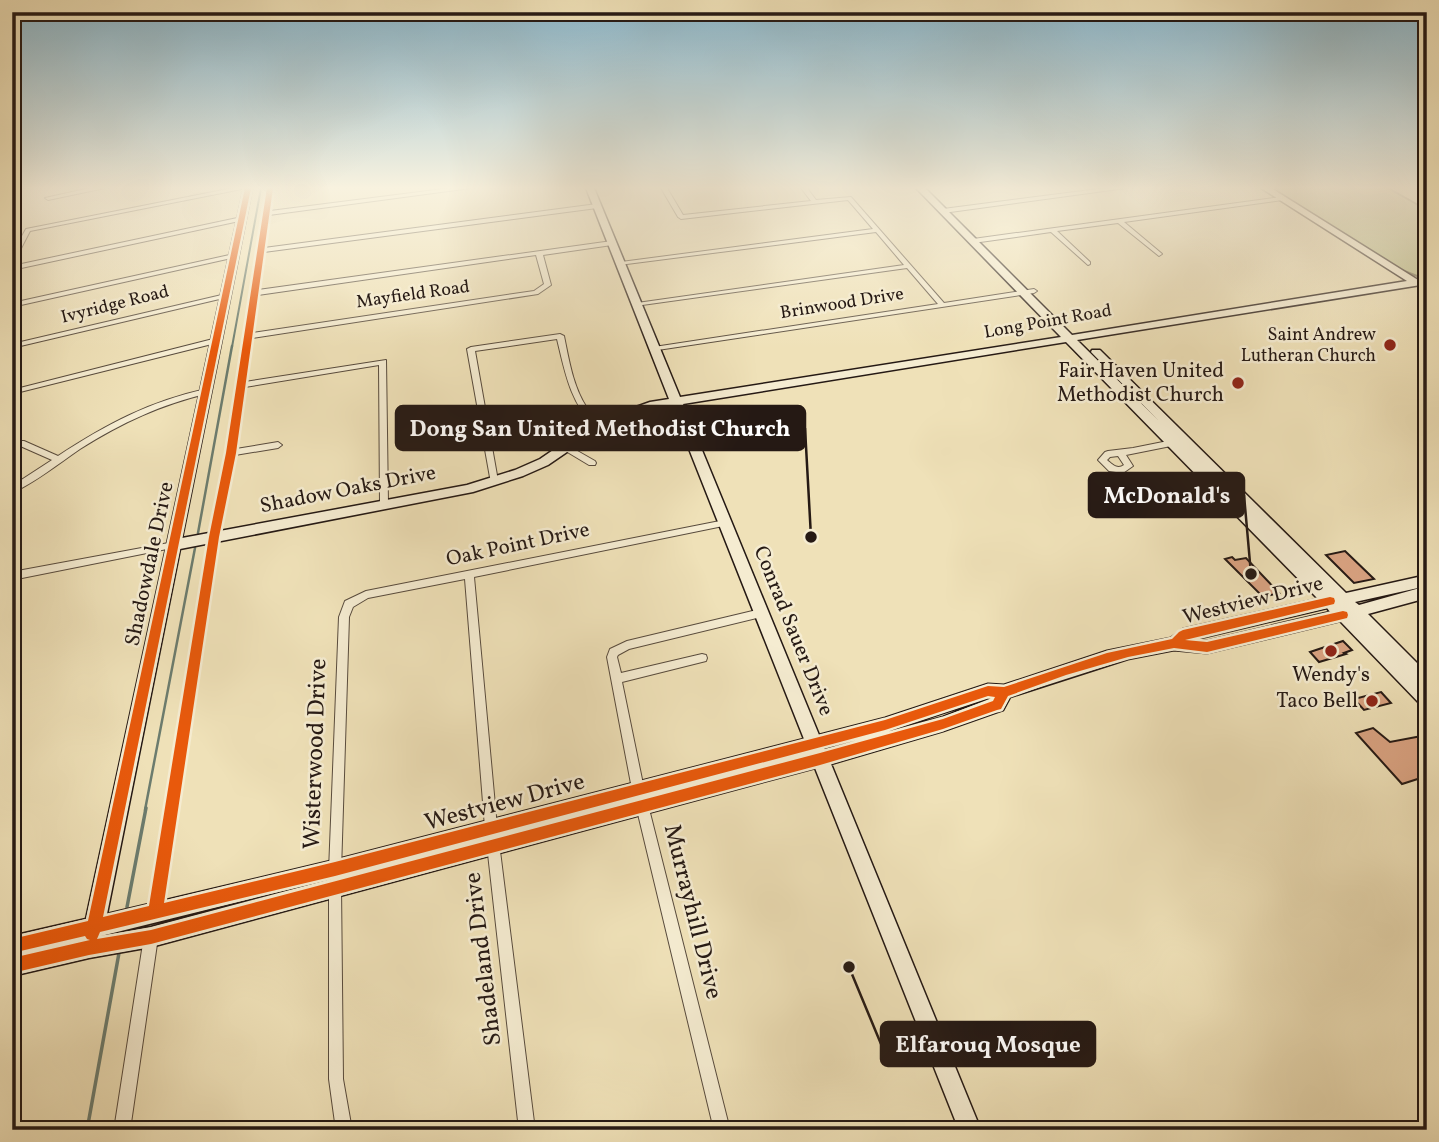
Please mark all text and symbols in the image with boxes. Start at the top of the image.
street label: Mayfield Road [355,275,471,315]
street label: Ivyridge Road [58,279,172,331]
street label: Brinwood Drive [778,282,906,326]
street label: Long Point Road [982,298,1114,346]
place label: Saint Andrew Lutheran Church [1241,323,1376,369]
marker: Saint Andrew Lutheran Church [1382,337,1398,353]
place label: Fair Haven United Methodist Church [1057,357,1224,410]
marker: Fair Haven United Methodist Church [1230,375,1246,391]
callout: Dong San United Methodist Church [396,406,805,450]
text: Dong San United Methodist Church [409,414,791,446]
street label: Shadow Oaks Drive [257,459,439,521]
callout: McDonald's [1089,473,1244,517]
street label: Shadowdale Drive [118,479,182,649]
text: McDonald's [1104,481,1230,513]
street label: Oak Point Drive [444,516,593,574]
street label: Conrad Sauer Drive [746,542,840,720]
street label: Westview Drive [1180,570,1326,632]
marker: Wendy's [1323,643,1339,659]
street label: Wisterwood Drive [296,658,336,850]
place label: Wendy's [1292,661,1370,690]
place label: Taco Bell [1276,687,1358,716]
marker: Taco Bell [1364,693,1380,709]
street label: Westview Drive [421,765,589,841]
street label: Murrayhill Drive [654,821,730,1003]
street label: Shadeland Drive [456,870,512,1048]
callout: Elfarouq Mosque [881,1022,1095,1066]
text: Elfarouq Mosque [895,1030,1081,1062]

